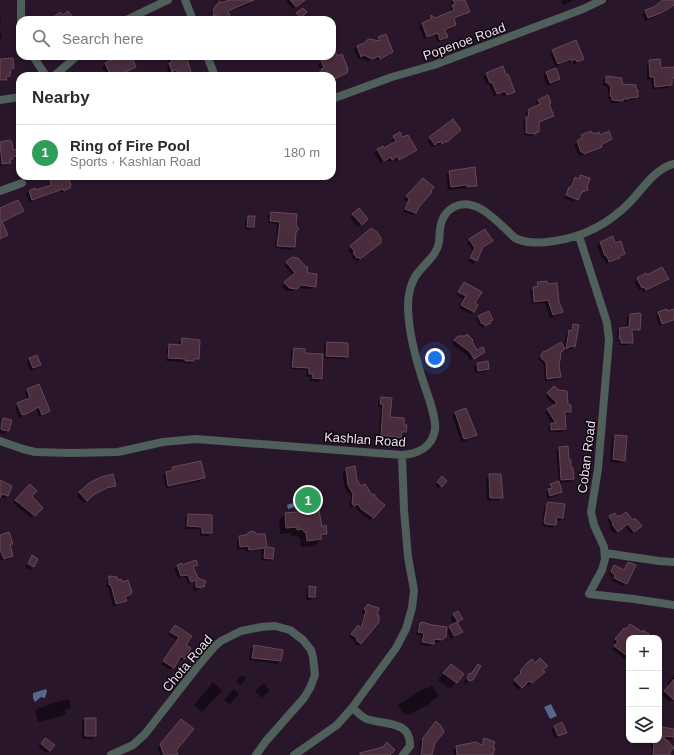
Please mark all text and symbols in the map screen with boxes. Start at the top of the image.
search box [16,16,336,60]
street label: Popenoe Road [421,20,507,63]
icon: search [30,27,52,49]
text: Search here [62,30,144,47]
text: Nearby [32,88,90,107]
text: Ring of Fire Pool [70,137,190,154]
text: 1 [41,145,49,160]
text: 180 m [284,145,320,160]
text: Sports · Kashlan Road [70,154,201,169]
your location [425,348,445,368]
street label: Coban Road [575,420,598,494]
street label: Kashlan Road [324,429,406,450]
pin: 1 [295,485,321,515]
street label: Chota Road [159,632,215,695]
map controls [626,635,662,743]
button: + [626,635,662,671]
button: − [626,671,662,707]
button: layers [626,707,662,743]

